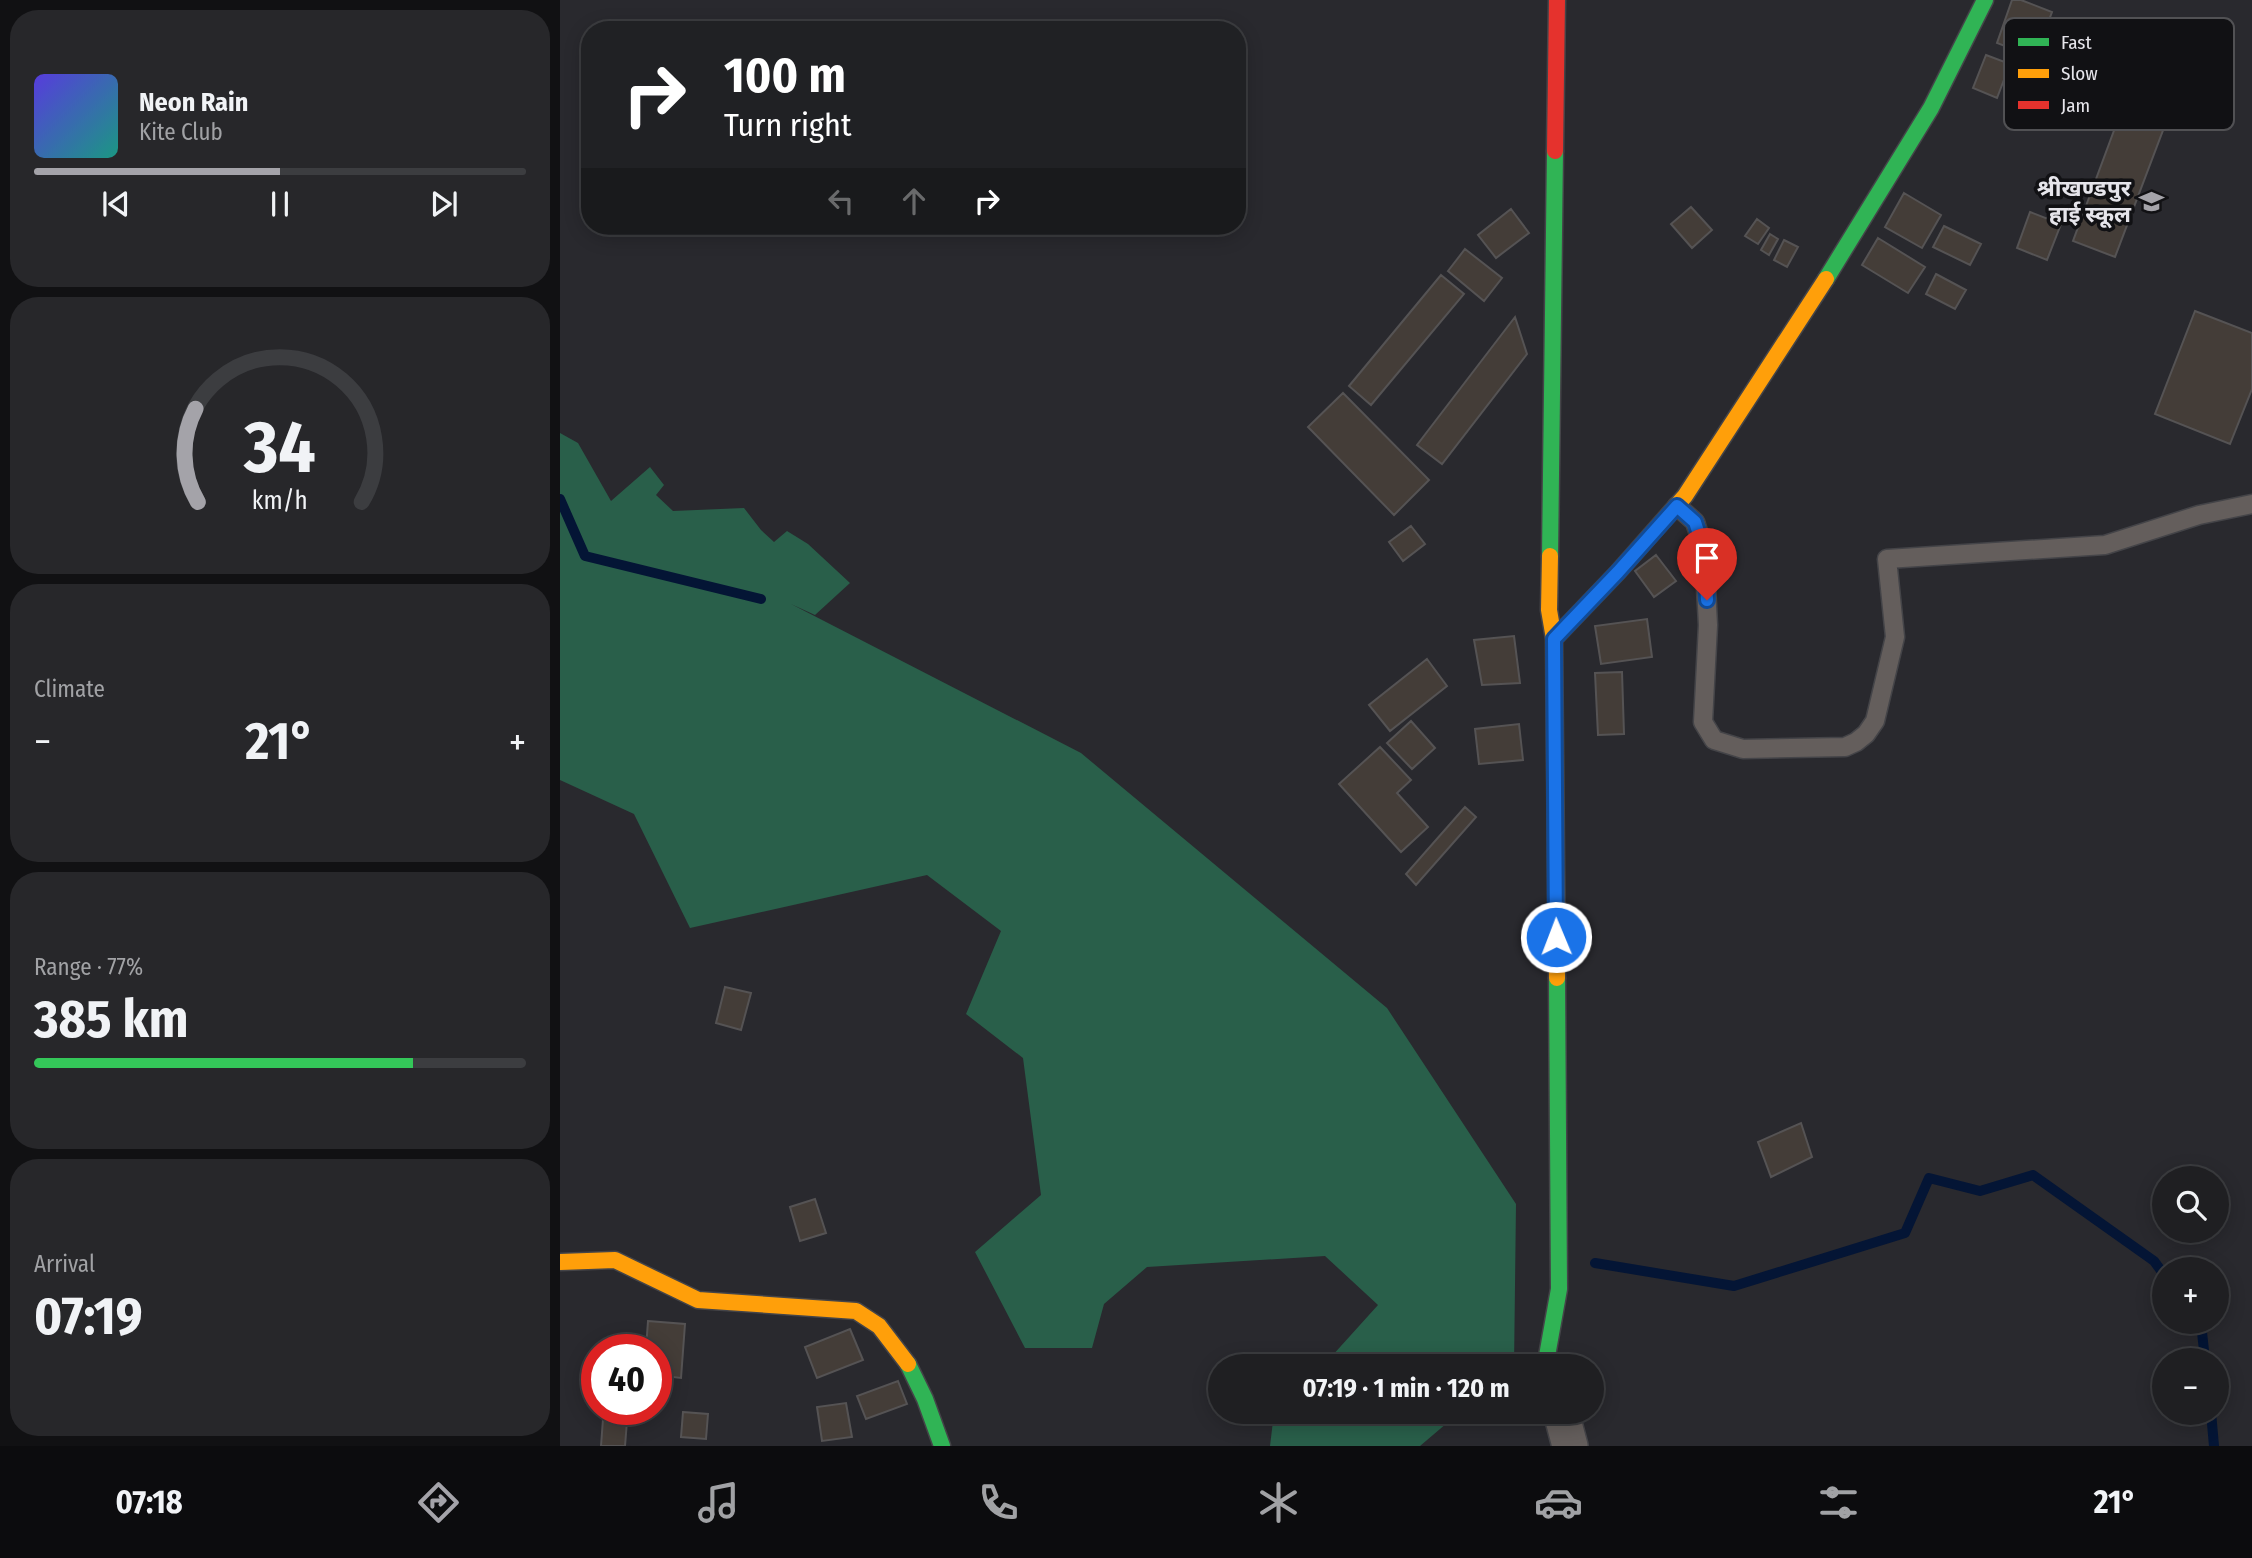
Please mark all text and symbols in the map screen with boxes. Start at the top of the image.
legend [2004,18,2234,130]
text: Fast [2061,31,2092,54]
text: 100 m [724,46,846,105]
icon: right [609,49,700,140]
text: Slow [2061,62,2098,85]
text: Neon Rain [139,87,248,118]
text: Jam [2061,94,2090,117]
text: Turn right [724,106,851,144]
text: Kite Club [139,118,223,146]
place label: श्रीखण्डपुर हाई स्कूल [2037,174,2132,229]
icon: left [822,182,860,220]
icon: ahead [895,182,933,220]
icon: right [968,182,1006,220]
icon: previous [97,185,135,223]
icon: pause [261,185,299,223]
icon: next [425,185,463,223]
school or university icon: श्रीखण्डपुर हाई स्कूल [2137,187,2165,215]
text: 34 [243,404,316,491]
text: km/h [252,486,308,516]
pin [1677,528,1737,600]
icon: arrive [1688,539,1726,577]
text: Climate [34,675,105,703]
text: 21° [245,710,315,773]
text: − [34,719,51,765]
text: + [509,719,526,765]
position arrow [1519,900,1593,974]
text: Range · 77% [34,953,143,981]
text: 385 km [34,988,189,1051]
map controls [2152,1166,2229,1425]
button: search [2152,1166,2229,1243]
text: Arrival [34,1250,95,1278]
button: + [2152,1257,2229,1334]
text: 07:19 [34,1285,143,1348]
speed limit sign: 40 [581,1334,672,1425]
button: − [2152,1348,2229,1425]
text: 07:19 · 1 min · 120 m [1303,1373,1509,1404]
icon: directions [414,1478,463,1527]
icon: music [694,1478,743,1527]
icon: phone [974,1478,1023,1527]
icon: climate [1254,1478,1303,1527]
icon: car [1534,1478,1583,1527]
icon: filters [1814,1478,1863,1527]
text: 07:18 [116,1483,183,1521]
text: 21° [2094,1483,2137,1521]

